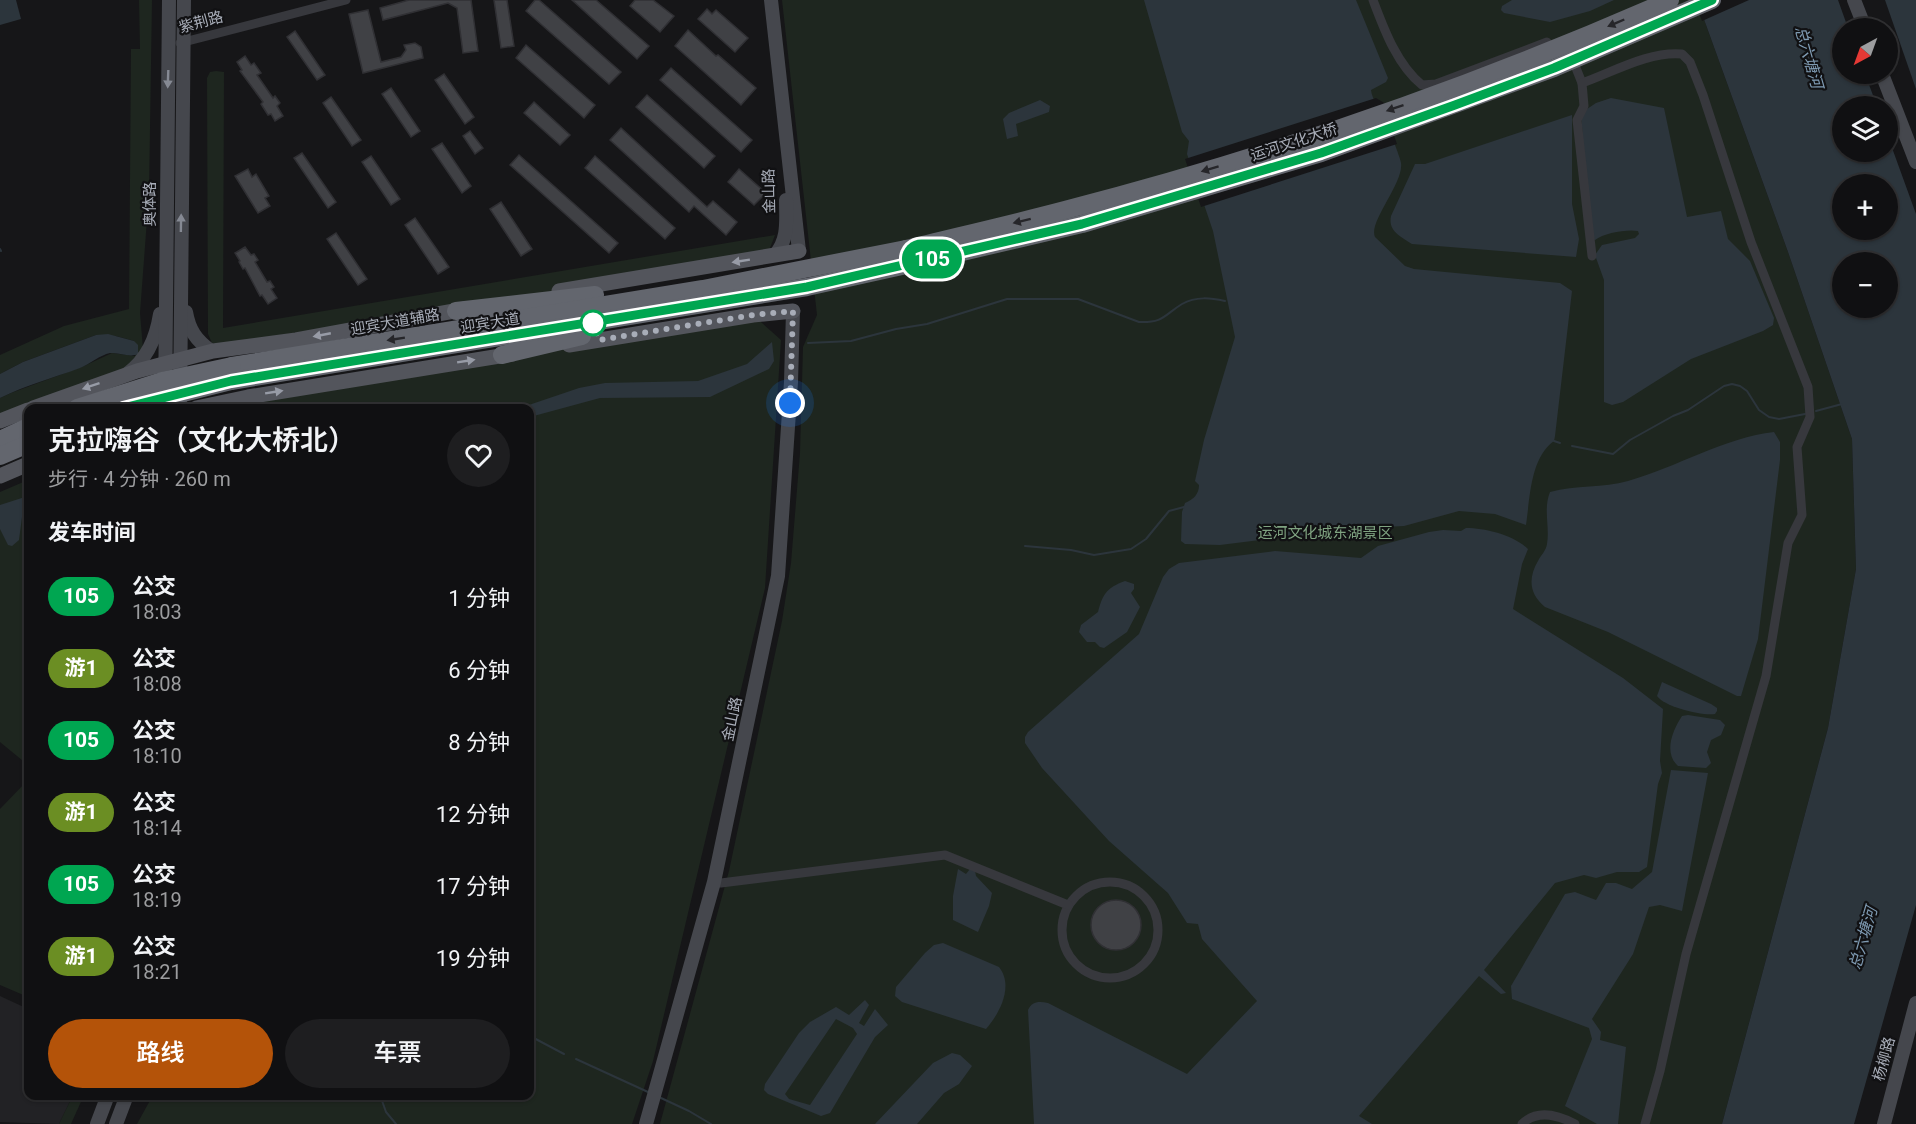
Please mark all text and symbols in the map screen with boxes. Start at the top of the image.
street label: 紫荆路 [177,7,225,37]
north arrow [1832,18,1898,84]
map controls [1832,18,1898,318]
one-way arrow [1608,19,1625,28]
water label: 总六塘河 [1791,24,1828,93]
one-way arrow [163,70,172,89]
button: layers [1832,96,1898,162]
one-way arrow [1386,104,1404,114]
street label: 运河文化大桥 [1248,120,1340,164]
one-way arrow [1201,165,1219,174]
street label: 金山路 [760,168,778,214]
button: + [1832,174,1898,240]
street label: 奥体路 [141,181,159,227]
one-way arrow [177,214,186,233]
one-way arrow [1013,216,1031,226]
line badge: 105 [898,240,966,278]
text: 105 [914,247,950,271]
button: − [1832,252,1898,318]
one-way arrow [732,257,751,266]
street label: 迎宾大道辅路 [349,305,441,339]
street label: 迎宾大道 [459,309,521,337]
unlabelled marker [580,310,606,336]
one-way arrow [312,331,331,340]
one-way arrow [387,334,406,343]
one-way arrow [457,356,476,365]
one-way arrow [82,382,100,392]
one-way arrow [265,388,284,397]
your location [775,388,805,418]
text: 克拉嗨谷（文化大桥北） [48,424,356,457]
button: heart [447,424,510,487]
text: 步行 · 4 分钟 · 260 m [48,467,231,491]
text: 发车时间 [48,520,136,545]
park label: 运河文化城东湖景区 [1257,524,1393,542]
text: 公交 [132,574,176,599]
text: 105 [63,584,99,608]
text: 1 分钟 [448,586,510,611]
text: 18:03 [132,600,182,624]
text: 公交 [132,646,176,671]
text: 游1 [64,656,98,680]
text: 6 分钟 [448,658,510,683]
text: 18:08 [132,672,182,696]
street label: 金山路 [719,695,745,743]
text: 公交 [132,718,176,743]
text: 105 [63,728,99,752]
text: 8 分钟 [448,730,510,755]
text: 18:10 [132,744,182,768]
text: 公交 [132,790,176,815]
text: 游1 [64,800,98,824]
text: 12 分钟 [436,802,510,827]
text: 18:14 [132,816,182,840]
text: 公交 [132,862,176,887]
text: 105 [63,872,99,896]
text: 17 分钟 [436,874,510,899]
text: 18:19 [132,888,182,912]
water label: 总六塘河 [1845,902,1882,971]
text: 公交 [132,934,176,959]
text: 游1 [64,944,98,968]
text: 19 分钟 [436,946,510,971]
text: 18:21 [132,960,182,984]
button: 路线 [48,1019,273,1088]
button: 车票 [285,1019,510,1088]
street label: 杨柳路 [1869,1035,1899,1083]

